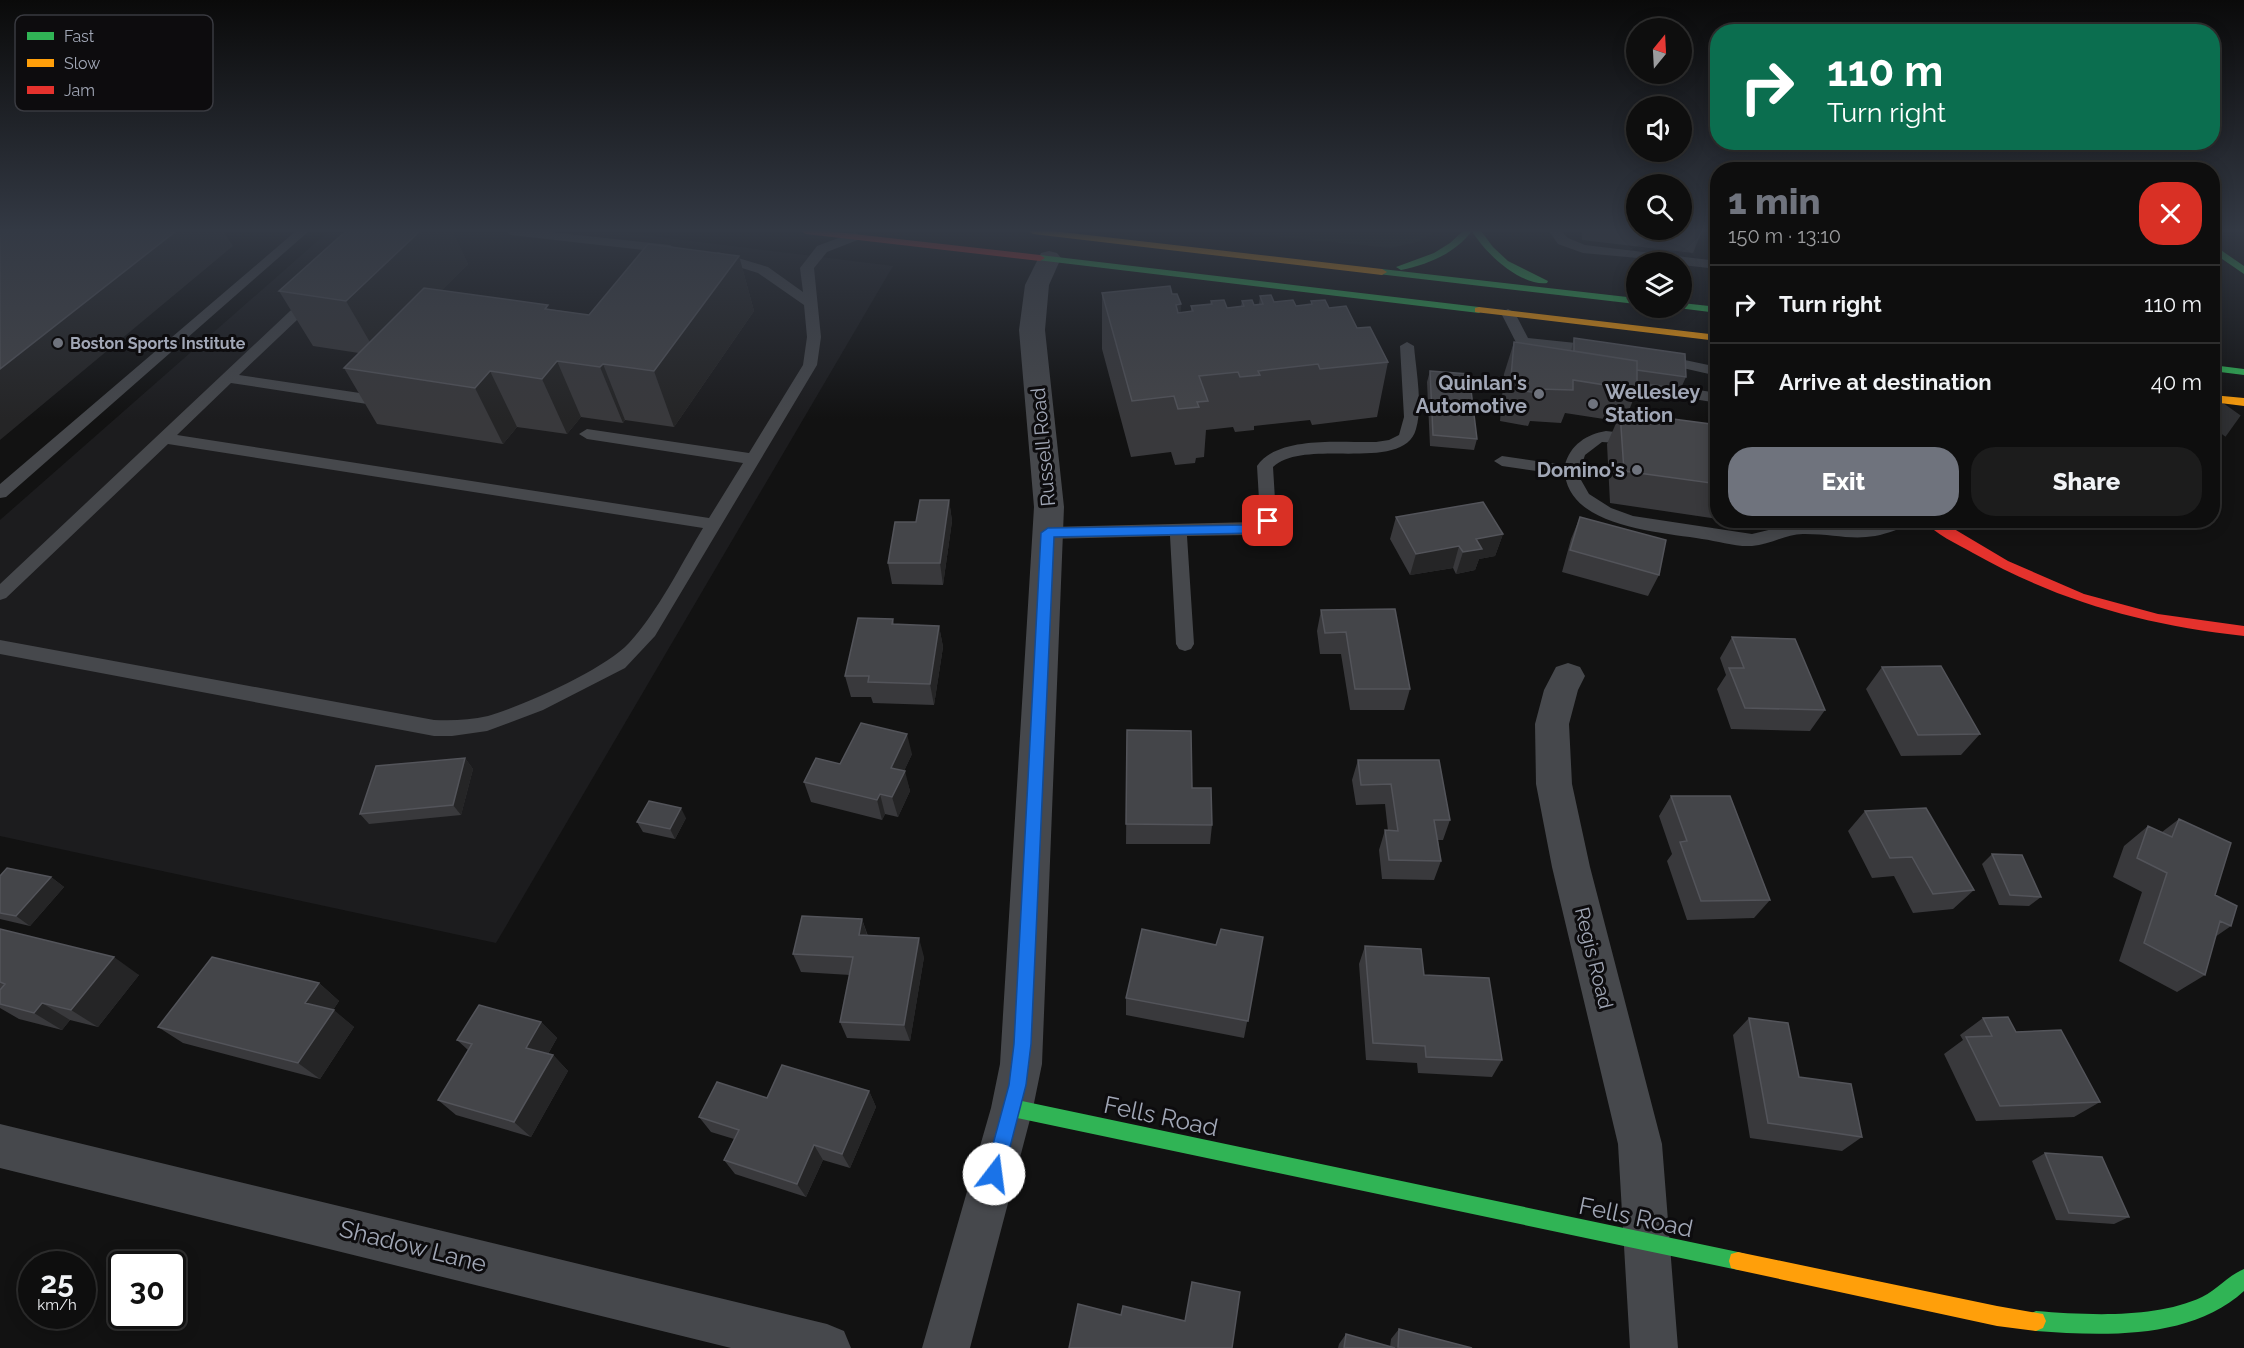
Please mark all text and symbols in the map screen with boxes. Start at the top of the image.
legend [15,15,213,111]
north arrow [1626,18,1692,84]
map controls [1626,18,1692,318]
text: Fast [64,27,95,46]
text: 110 m [1827,47,1943,96]
icon: right [1728,48,1806,126]
text: Slow [64,54,100,73]
text: Jam [64,81,95,100]
button: sound [1626,96,1692,162]
text: Turn right [1827,97,1946,128]
button: search [1626,174,1692,240]
text: 1 min [1728,180,1820,222]
button: close [2139,182,2202,245]
text: 150 m · 13:10 [1728,224,1841,248]
button: layers [1626,252,1692,318]
icon: right [1728,288,1761,321]
text: Turn right [1779,291,1882,317]
text: 110 m [2144,291,2202,317]
place label: Boston Sports Institute [70,334,246,353]
marker: Boston Sports Institute [51,336,65,350]
icon: arrive [1728,366,1761,399]
text: Arrive at destination [1779,369,1992,395]
text: 40 m [2151,369,2202,395]
place label: Quinlan's Automotive [1416,371,1527,418]
place label: Wellesley Station [1605,380,1700,427]
street label: Russell Road [1026,387,1060,507]
marker: Quinlan's Automotive [1532,387,1546,401]
marker: Wellesley Station [1586,397,1600,411]
button: Exit [1728,447,1959,516]
button: Share [1971,447,2202,516]
place label: Domino's [1537,458,1625,482]
marker: Domino's [1630,463,1644,477]
pin [1242,495,1293,546]
icon: arrive [1251,504,1284,537]
street label: Regis Road [1570,905,1618,1011]
street label: Fells Road [1101,1090,1221,1142]
position arrow [962,1142,1026,1206]
street label: Fells Road [1576,1191,1696,1243]
street label: Shadow Lane [336,1214,490,1278]
speed limit sign: 30 [108,1251,186,1329]
text: 25 [40,1265,74,1300]
text: km/h [37,1296,77,1314]

